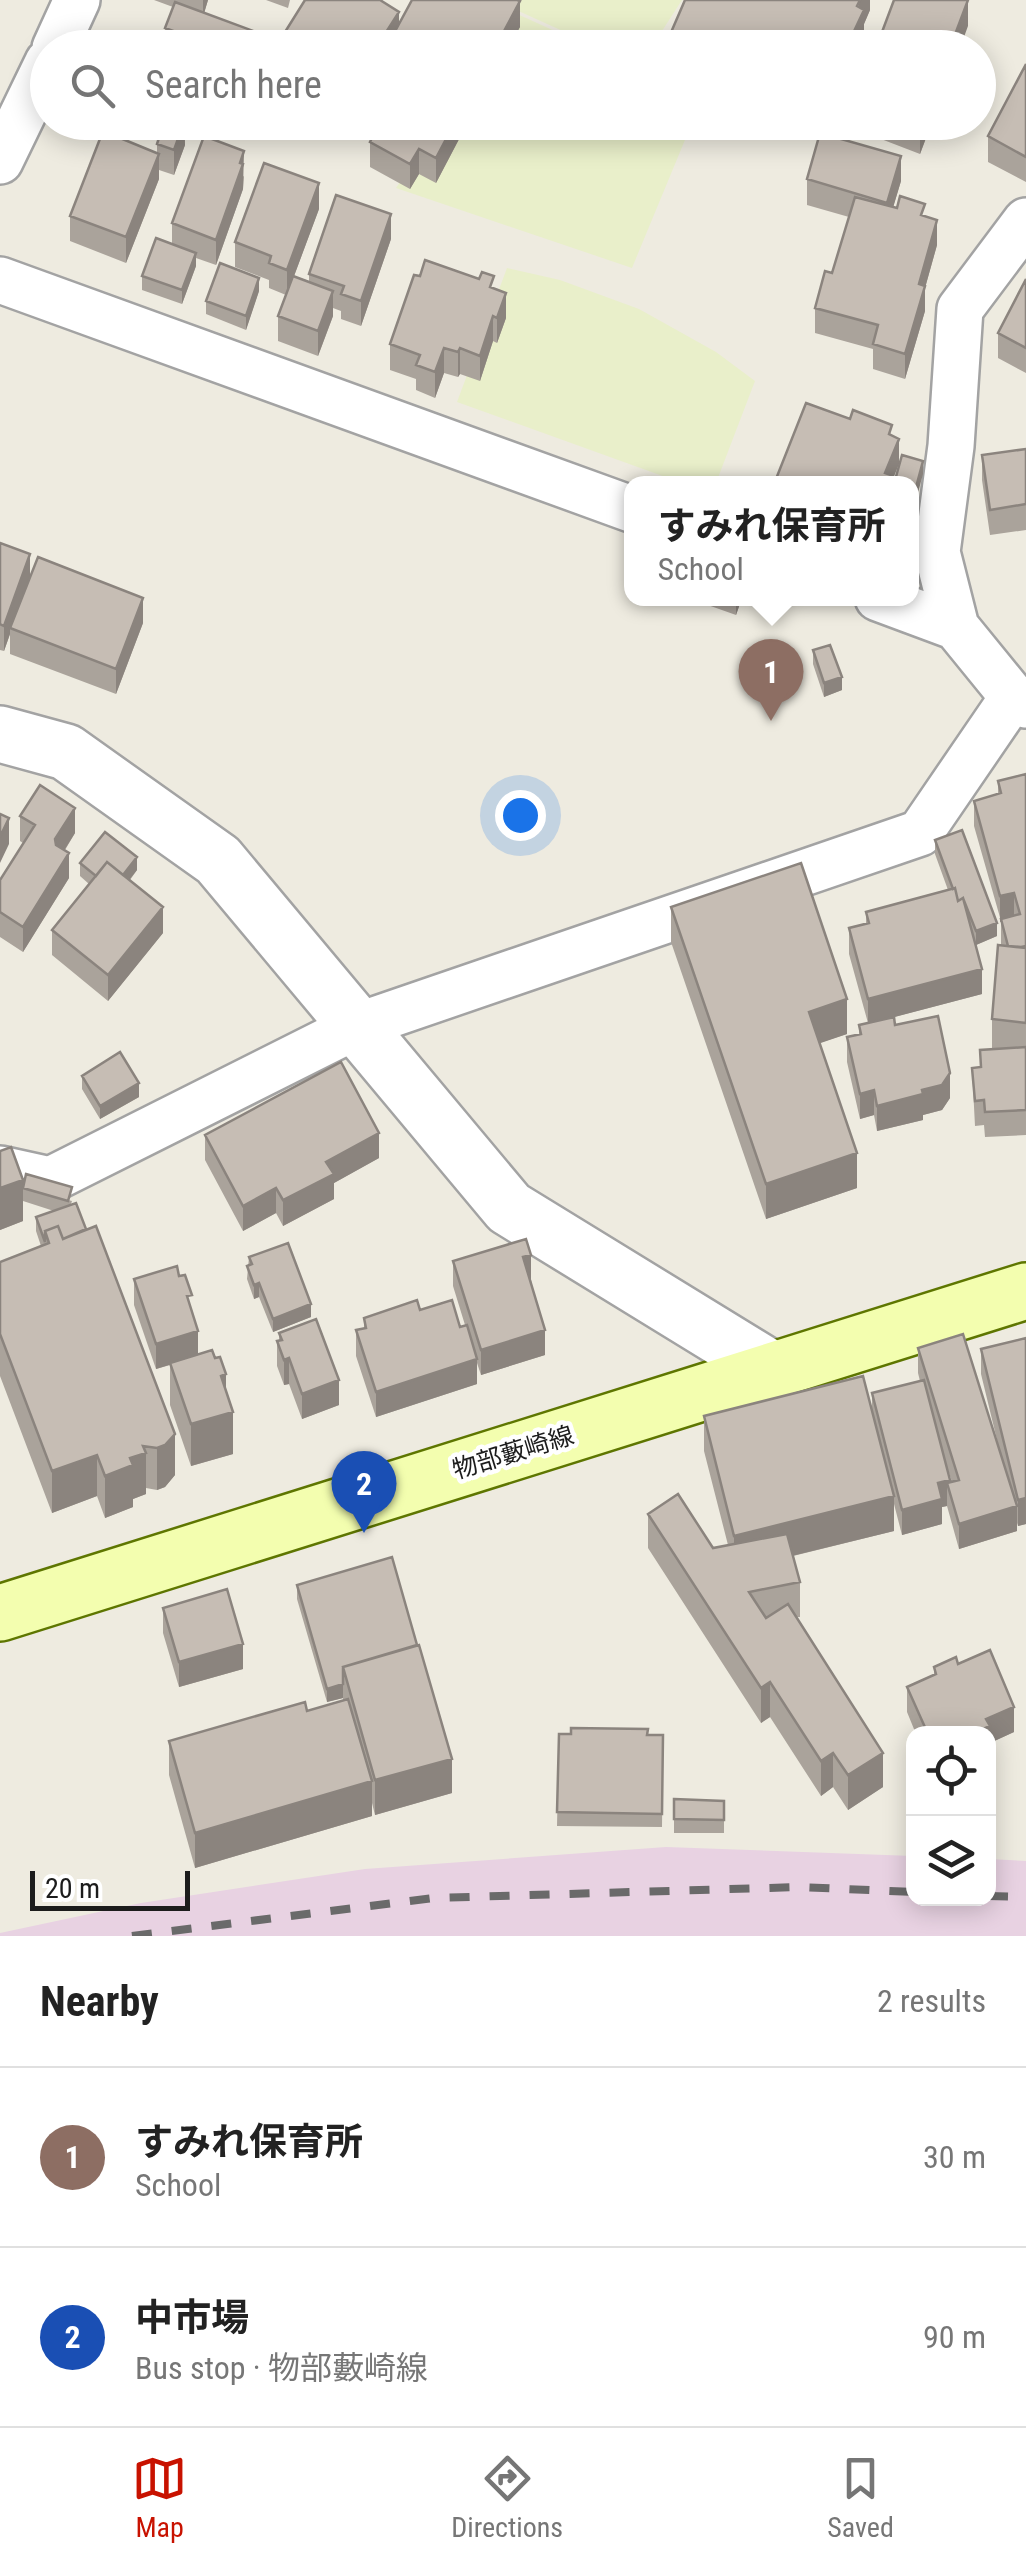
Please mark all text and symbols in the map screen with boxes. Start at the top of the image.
search box [30,30,996,140]
icon: search [65,58,120,113]
text: Search here [145,63,322,107]
popup [624,476,919,606]
text: すみれ保育所 [657,504,886,548]
text: School [657,550,744,588]
pin: 1 [738,638,804,721]
your location [495,790,546,841]
street label: 物部藪崎線 [449,1420,577,1485]
pin: 2 [332,1450,396,1533]
map controls [906,1726,996,1906]
button: locate [906,1726,996,1816]
button: layers [906,1816,996,1906]
scale bar [30,1866,190,1911]
text: 20 m [45,1872,100,1905]
text: Nearby [40,1977,159,2026]
text: 2 results [877,1982,986,2020]
text: すみれ保育所 [135,2120,363,2164]
text: 1 [64,2138,81,2176]
text: 30 m [923,2138,986,2176]
text: School [135,2166,221,2204]
text: 中市場 [135,2296,249,2340]
text: 2 [64,2318,81,2356]
text: 90 m [923,2318,986,2356]
text: Bus stop · 物部藪崎線 [135,2349,428,2387]
tab: Map [132,2451,187,2544]
tab: Directions [451,2451,563,2544]
tab: Saved [827,2451,894,2544]

